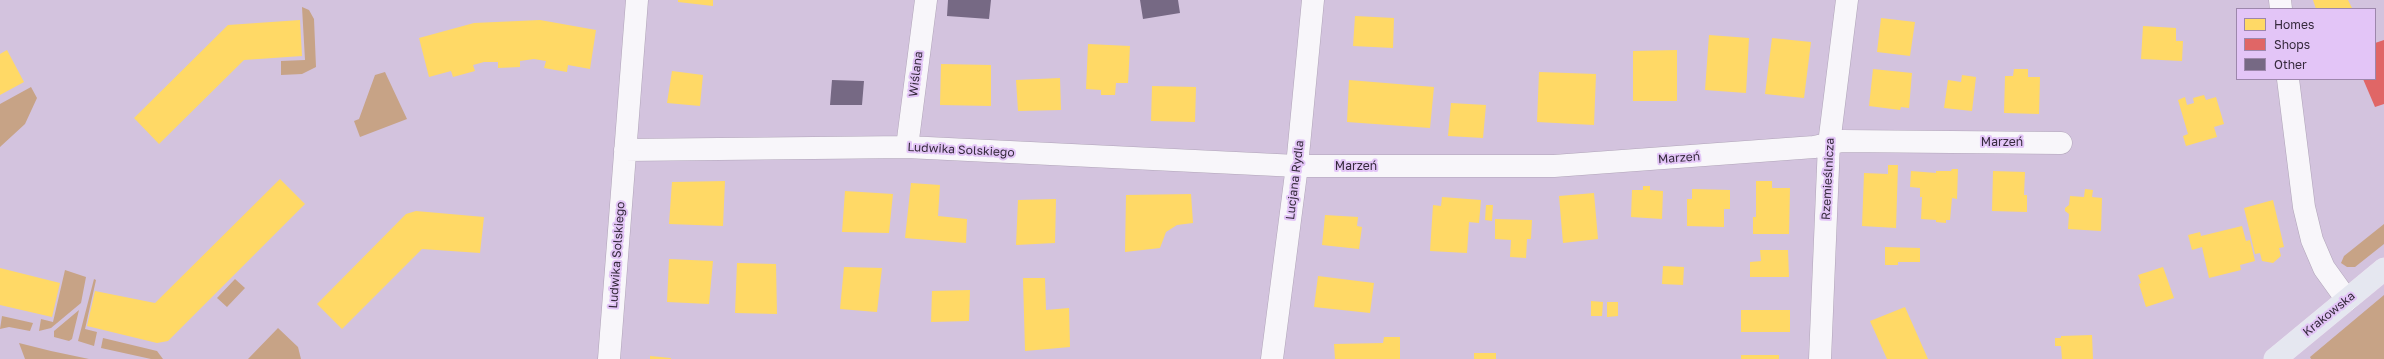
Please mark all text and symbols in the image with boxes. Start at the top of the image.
legend [2236,8,2376,80]
text: Homes [2274,17,2314,32]
text: Shops [2274,37,2310,52]
street label: Wiślana [906,50,926,98]
text: Other [2274,57,2307,72]
street label: Marzeń [1981,135,2023,149]
street label: Rzemieślnicza [1819,137,1837,221]
street label: Lucjana Rydla [1283,139,1307,221]
street label: Ludwika Solskiego [907,140,1015,160]
street label: Marzeń [1657,149,1701,167]
street label: Marzeń [1335,159,1377,173]
street label: Ludwika Solskiego [606,201,628,309]
street label: Krakowska [2300,289,2358,339]

